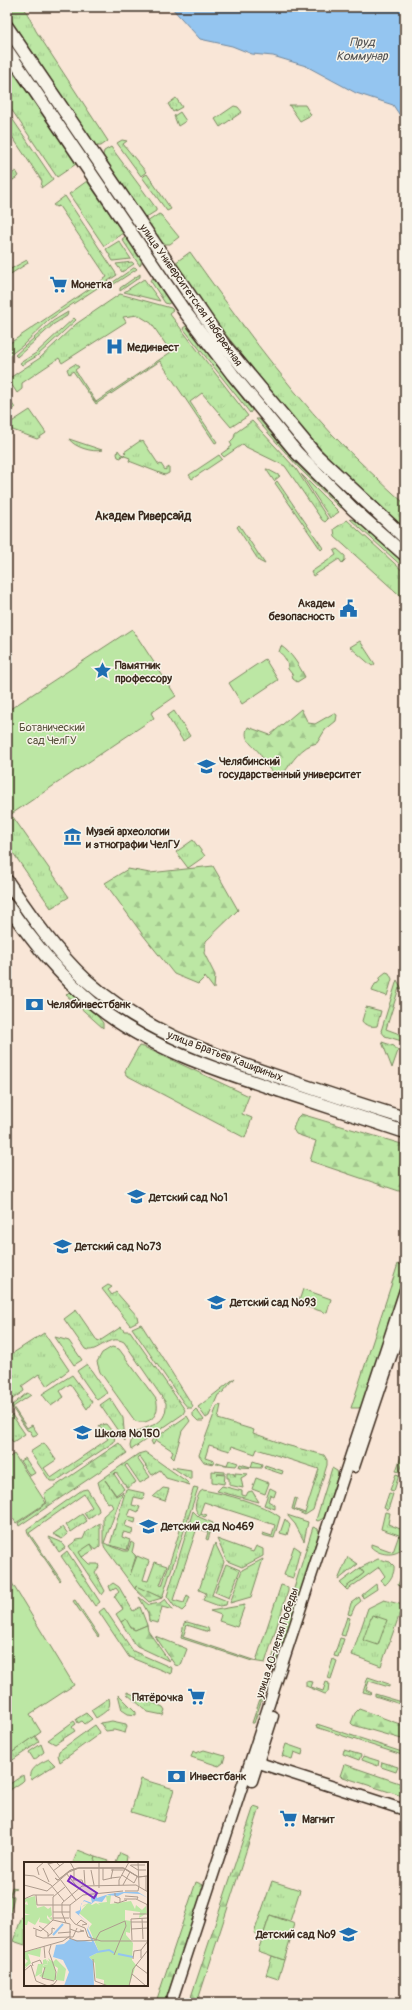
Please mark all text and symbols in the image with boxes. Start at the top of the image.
water label: Пруд Коммунар [336,35,389,64]
street label: улица Университетская Набережная [136,221,245,369]
supermarket icon: Монетка [48,274,68,294]
place label: Монетка [71,278,112,291]
hospital icon: Мединвест [104,337,124,357]
place label: Мединвест [127,341,180,354]
district label: Академ Риверсайд [95,509,192,524]
place label: Академ безопасность [268,597,335,623]
public building icon: Академ безопасность [338,599,358,619]
place label: Памятник профессору [115,659,172,685]
place icon: Памятник профессору [92,661,112,681]
park label: Ботанический сад ЧелГУ [19,721,85,747]
place label: Челябинский государственный университет [218,755,362,781]
school or university icon: Челябинский государственный университет [196,757,216,777]
place label: Музей археологии и этнографии ЧелГУ [85,825,180,851]
museum icon: Музей археологии и этнографии ЧелГУ [63,827,83,847]
bank icon: Челябинвестбанк [24,994,44,1014]
place label: Челябинвестбанк [47,998,131,1011]
street label: улица Братьев Кашириных [164,1028,285,1084]
school or university icon: Детский сад №1 [126,1187,146,1207]
place label: Детский сад №1 [148,1191,228,1204]
school or university icon: Детский сад №73 [52,1236,72,1256]
place label: Детский сад №73 [74,1240,161,1253]
school or university icon: Детский сад №93 [207,1292,227,1312]
place label: Детский сад №93 [229,1296,316,1309]
school or university icon: Школа №150 [72,1423,92,1443]
place label: Школа №150 [94,1427,160,1440]
school or university icon: Детский сад №469 [138,1516,158,1536]
place label: Детский сад №469 [160,1520,254,1533]
street label: улица 40-летия Победы [253,1586,301,1701]
supermarket icon: Пятёрочка [186,1687,206,1707]
place label: Пятёрочка [132,1691,183,1704]
bank icon: Инвестбанк [167,1766,187,1786]
place label: Инвестбанк [190,1770,247,1783]
supermarket icon: Магнит [279,1809,299,1829]
place label: Магнит [302,1813,335,1826]
inset map [24,1862,148,1986]
school or university icon: Детский сад №9 [339,1924,359,1944]
place label: Детский сад №9 [255,1928,336,1941]

